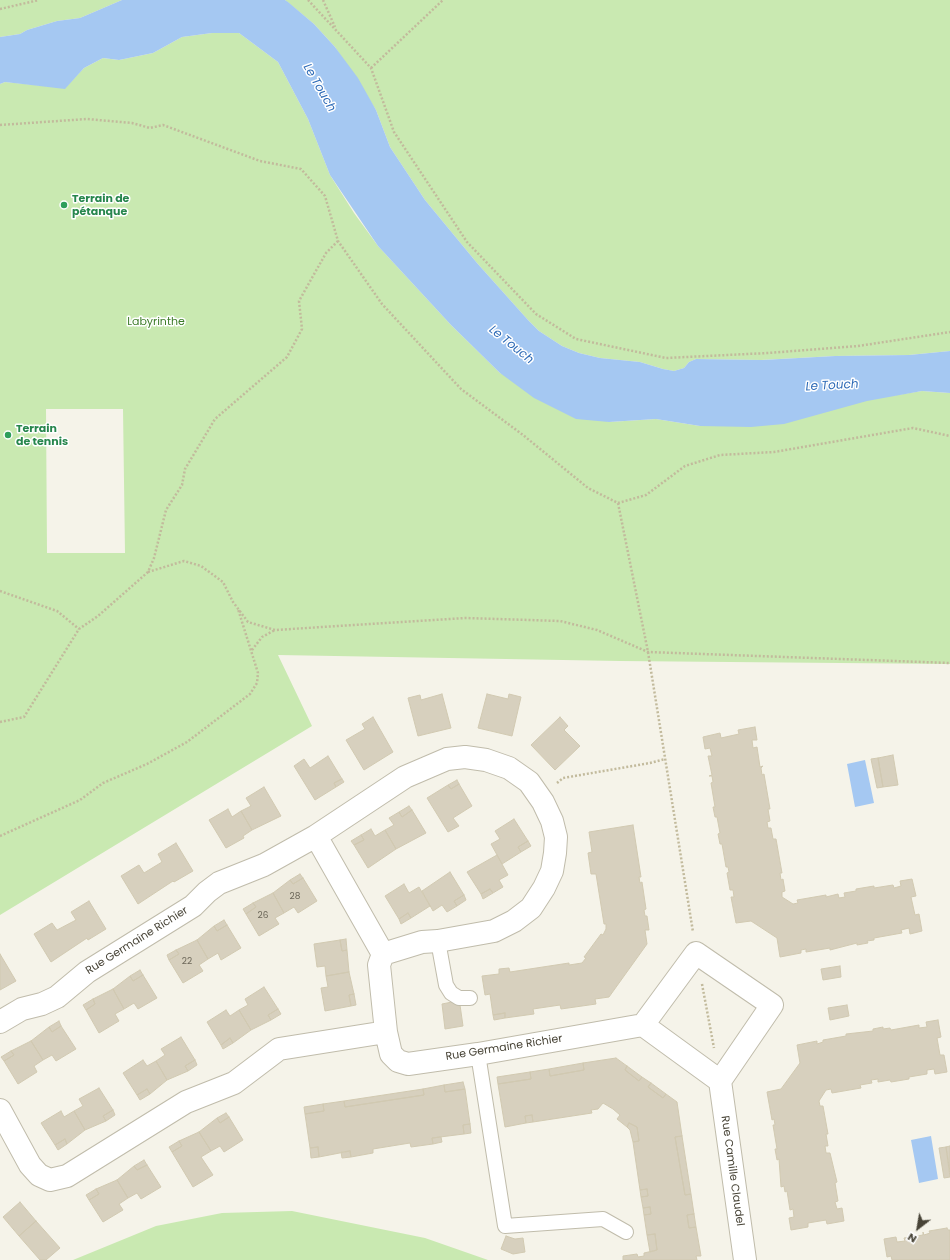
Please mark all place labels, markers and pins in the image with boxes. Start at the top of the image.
place label: Terrain de pétanque [72,192,129,218]
marker: Terrain de pétanque [59,200,69,210]
place label: Terrain de tennis [16,422,68,448]
marker: Terrain de tennis [3,430,13,440]

